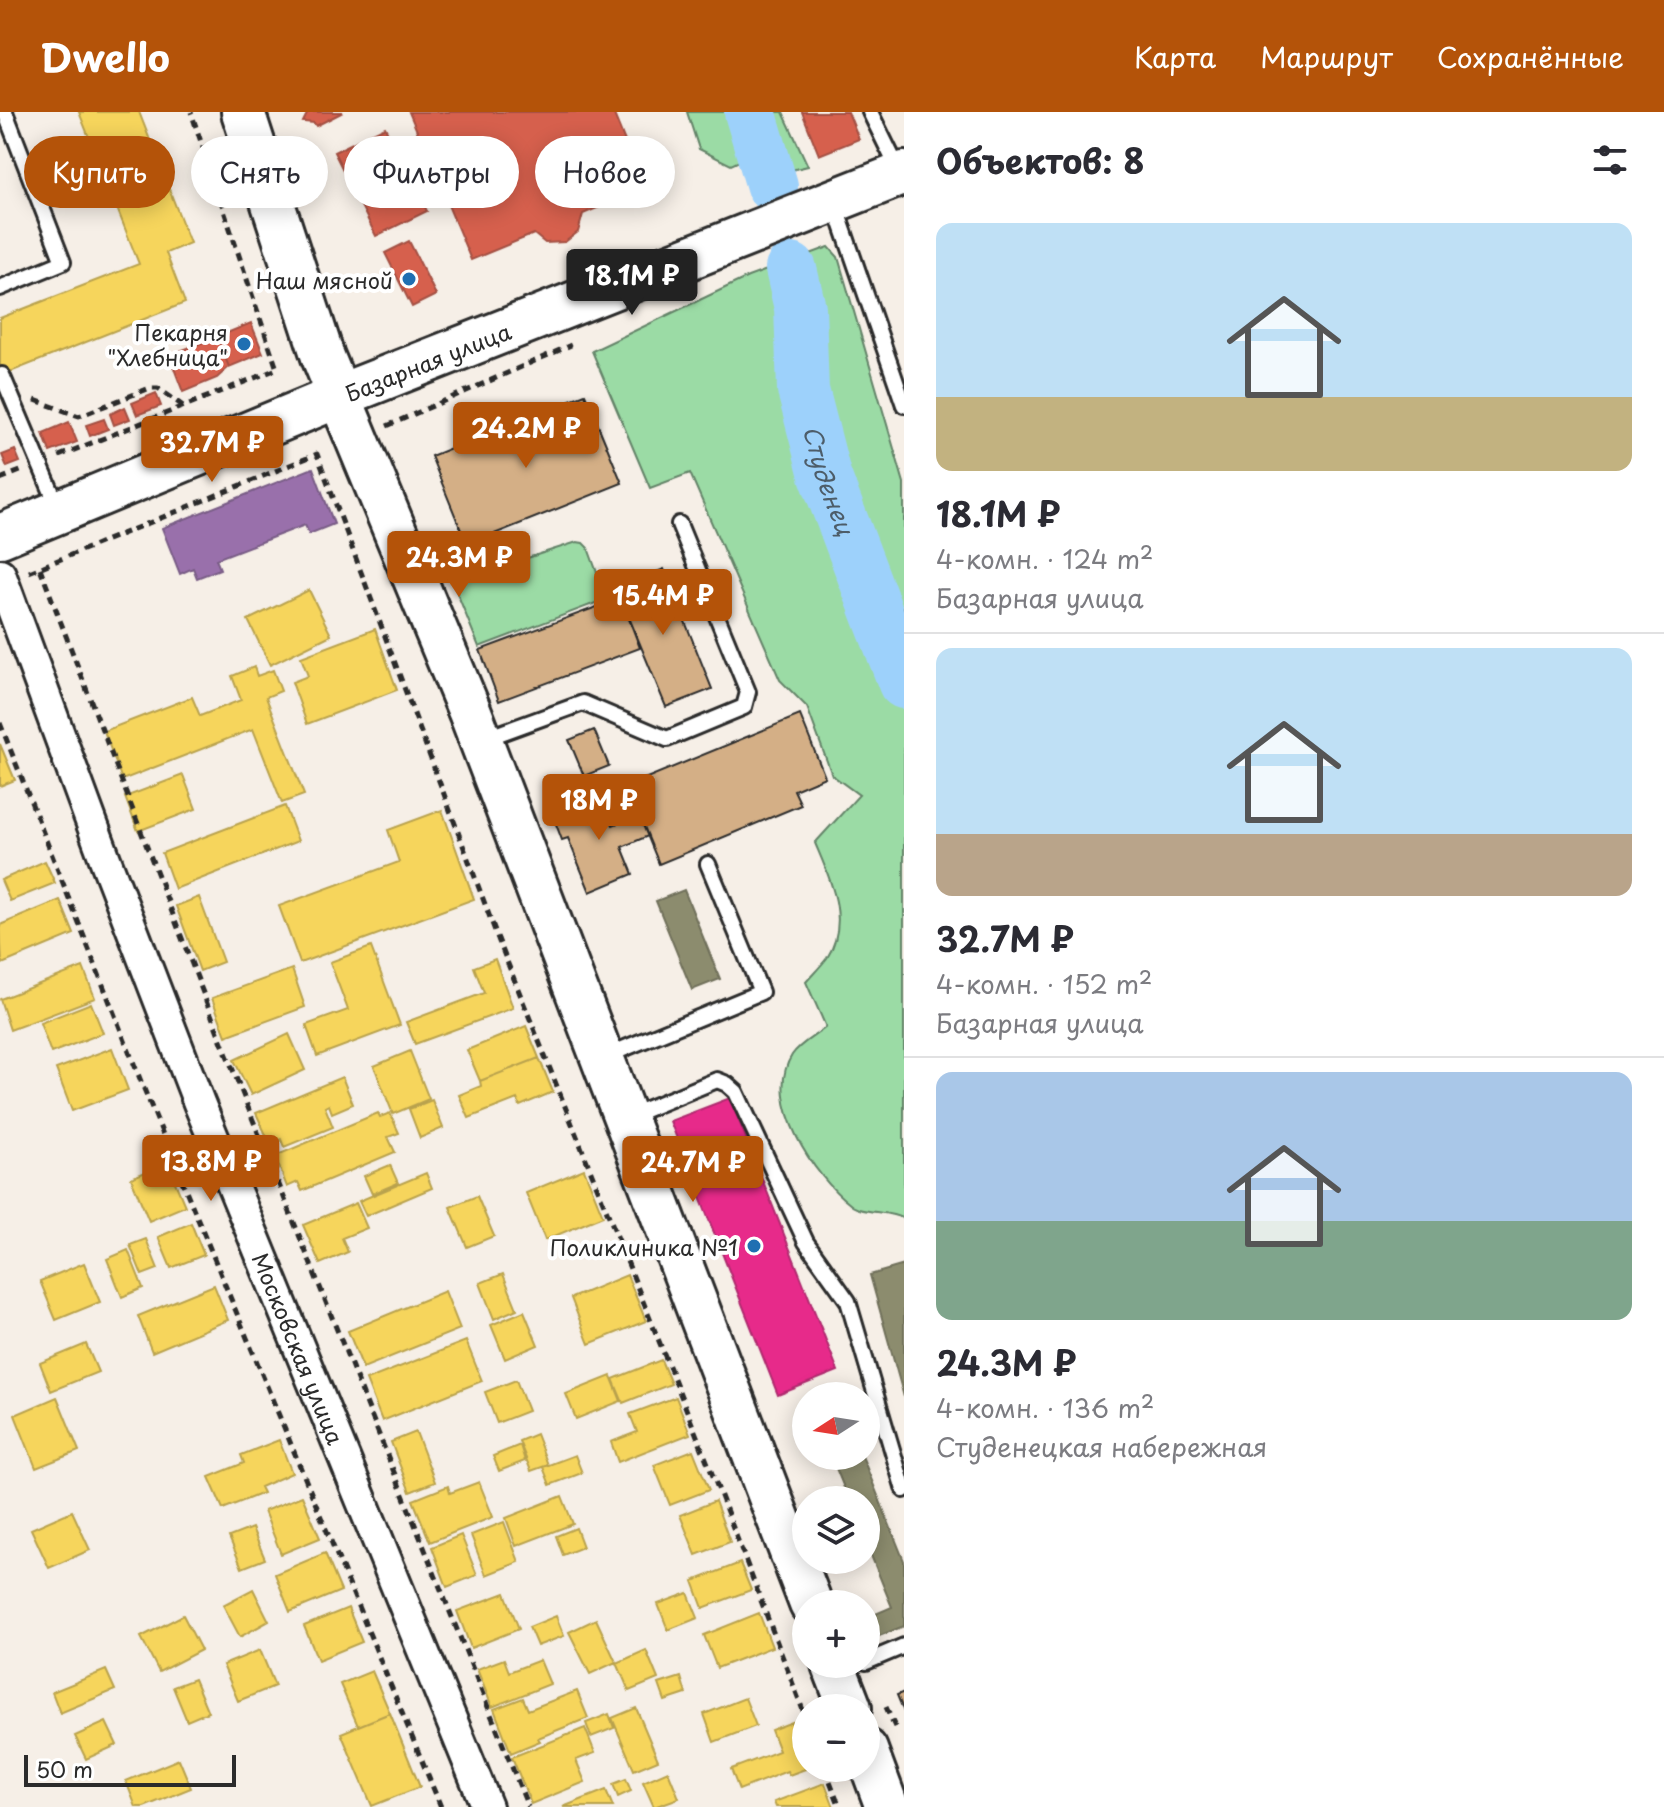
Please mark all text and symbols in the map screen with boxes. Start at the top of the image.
text: Dwello [40,28,170,85]
text: Карта [1134,35,1216,78]
text: Маршрут [1260,35,1393,78]
text: Сохранённые [1437,35,1624,78]
text: Объектов: 8 [936,134,1145,186]
chip: Купить [24,136,175,208]
chip: Снять [191,136,328,208]
chip: Фильтры [344,136,519,208]
chip: Новое [535,136,675,208]
icon: filters [1588,138,1632,182]
pin: 18.1M ₽ [558,249,706,317]
text: 18.1M ₽ [584,255,680,294]
place label: Наш мясной [256,263,393,296]
marker: Наш мясной [400,270,418,288]
icon: home [1212,275,1356,419]
street label: Базарная улица [340,313,516,409]
place label: Пекарня "Хлебница" [107,315,228,373]
marker: Пекарня "Хлебница" [235,335,253,353]
pin: 24.2M ₽ [452,402,600,470]
text: 24.2M ₽ [471,408,581,447]
pin: 32.7M ₽ [138,416,286,484]
text: 32.7M ₽ [159,422,265,461]
water label: Студенец [795,422,864,540]
text: 18.1M ₽ [936,487,1060,539]
pin: 24.3M ₽ [385,531,533,599]
text: 24.3M ₽ [405,537,513,576]
text: 4-комн. · 124 m² [936,539,1154,578]
pin: 15.4M ₽ [589,569,737,637]
text: 15.4M ₽ [612,575,714,614]
text: Базарная улица [936,578,1144,617]
icon: home [1212,700,1356,844]
pin: 18M ₽ [543,774,655,842]
text: 18M ₽ [560,780,638,819]
text: 32.7M ₽ [936,912,1074,964]
text: 4-комн. · 152 m² [936,964,1152,1003]
text: Базарная улица [936,1003,1144,1042]
icon: home [1212,1124,1356,1268]
pin: 13.8M ₽ [137,1135,285,1203]
pin: 24.7M ₽ [619,1136,767,1204]
text: 13.8M ₽ [160,1141,262,1180]
text: 24.7M ₽ [640,1142,746,1181]
place label: Поликлиника №1 [550,1230,738,1263]
marker: Поликлиника №1 [745,1237,763,1255]
street label: Московская улица [245,1247,353,1449]
text: 24.3M ₽ [936,1336,1077,1388]
north arrow [792,1382,880,1470]
map controls [792,1382,880,1782]
text: 4-комн. · 136 m² [936,1388,1154,1427]
text: Студенецкая набережная [936,1427,1267,1466]
button: layers [792,1486,880,1574]
button: + [792,1590,880,1678]
button: − [792,1694,880,1782]
scale bar [24,1751,236,1787]
text: 50 m [36,1752,93,1785]

